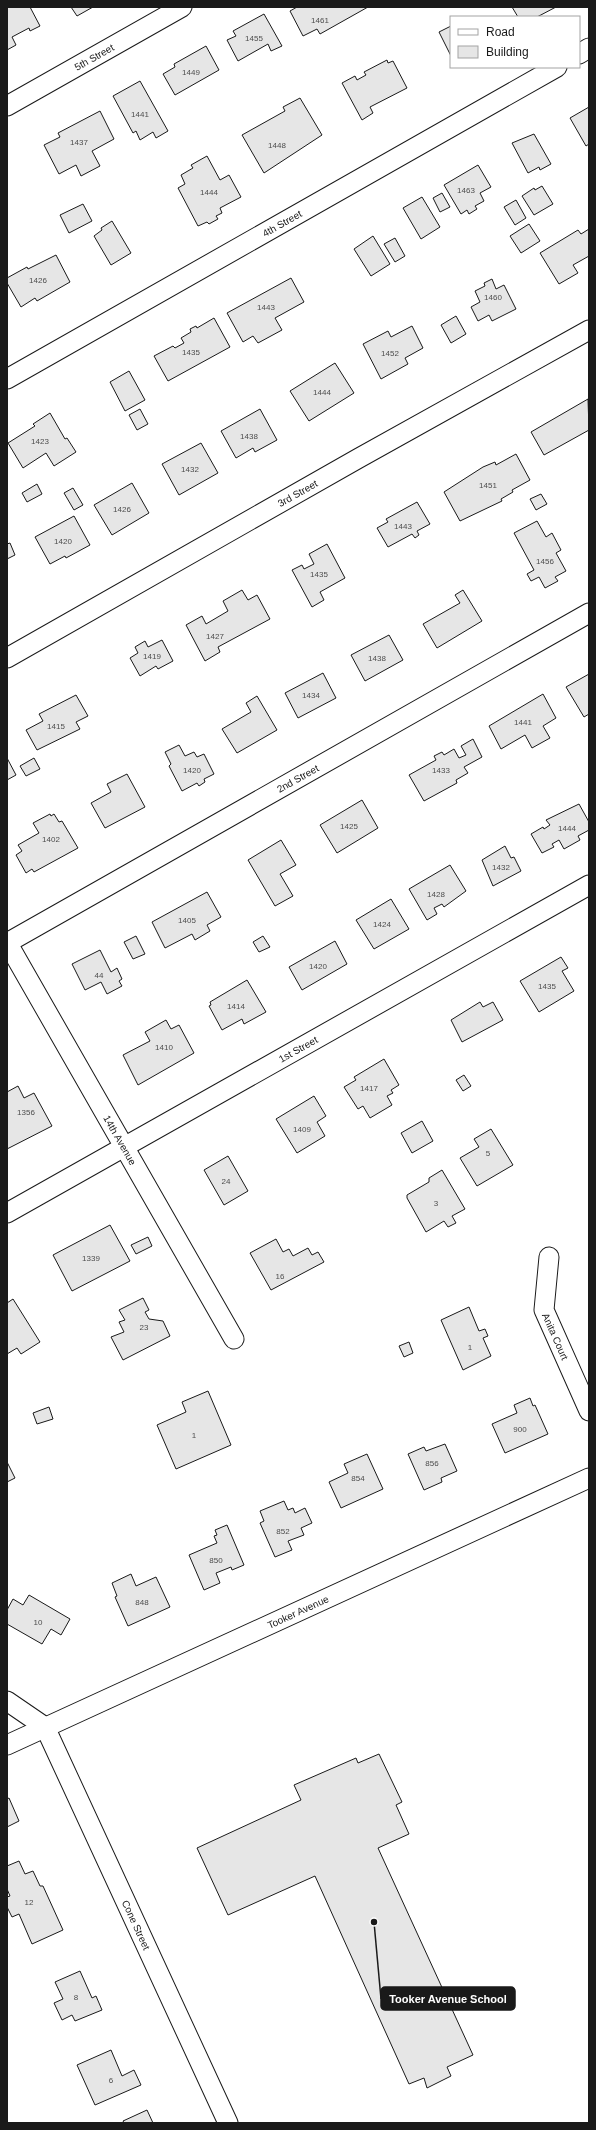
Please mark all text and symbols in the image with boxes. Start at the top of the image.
house number: 1461 [311,16,329,25]
legend [450,16,580,68]
text: Road [486,25,515,39]
house number: 1455 [245,34,263,43]
street label: 5th Street [73,42,116,73]
text: Building [486,45,529,59]
house number: 1449 [182,68,200,77]
house number: 1441 [131,110,149,119]
house number: 1437 [70,138,88,147]
house number: 1448 [268,141,286,150]
house number: 1463 [457,186,475,195]
house number: 1444 [200,188,218,197]
street label: 4th Street [261,208,304,239]
house number: 1426 [29,276,47,285]
house number: 1460 [484,293,502,302]
house number: 1443 [257,303,275,312]
house number: 1435 [182,348,200,357]
house number: 1452 [381,349,399,358]
house number: 1444 [313,388,331,397]
house number: 1438 [240,432,258,441]
house number: 1423 [31,437,49,446]
house number: 1432 [181,465,199,474]
street label: 3rd Street [276,478,320,509]
house number: 1451 [479,481,497,490]
house number: 1426 [113,505,131,514]
house number: 1443 [394,522,412,531]
house number: 1420 [54,537,72,546]
house number: 1456 [536,557,554,566]
house number: 1435 [310,570,328,579]
house number: 1427 [206,632,224,641]
house number: 1419 [143,652,161,661]
house number: 1438 [368,654,386,663]
house number: 1434 [302,691,320,700]
house number: 1441 [514,718,532,727]
house number: 1415 [47,722,65,731]
street label: 2nd Street [275,762,321,795]
house number: 1420 [183,766,201,775]
house number: 1433 [432,766,450,775]
house number: 1425 [340,822,358,831]
house number: 1444 [558,824,576,833]
house number: 1402 [42,835,60,844]
house number: 1432 [492,863,510,872]
house number: 1428 [427,890,445,899]
house number: 1405 [178,916,196,925]
house number: 1424 [373,920,391,929]
house number: 1420 [309,962,327,971]
house number: 44 [95,971,104,980]
house number: 1435 [538,982,556,991]
house number: 1414 [227,1002,245,1011]
street label: 1st Street [277,1034,320,1065]
house number: 1410 [155,1043,173,1052]
house number: 1417 [360,1084,378,1093]
house number: 1356 [17,1108,35,1117]
street label: 14th Avenue [101,1113,138,1167]
house number: 1409 [293,1125,311,1134]
house number: 5 [486,1149,491,1158]
house number: 24 [222,1177,231,1186]
house number: 3 [434,1199,439,1208]
house number: 1339 [82,1254,100,1263]
house number: 16 [276,1272,285,1281]
street label: Anita Court [540,1311,571,1362]
house number: 23 [140,1323,149,1332]
house number: 1 [468,1343,473,1352]
house number: 900 [513,1425,527,1434]
house number: 1 [192,1431,197,1440]
house number: 856 [425,1459,439,1468]
house number: 854 [351,1474,365,1483]
house number: 852 [276,1527,290,1536]
house number: 850 [209,1556,223,1565]
street label: Tooker Avenue [266,1593,331,1631]
house number: 848 [135,1598,149,1607]
house number: 10 [34,1618,43,1627]
house number: 12 [25,1898,34,1907]
street label: Cone Street [120,1899,152,1952]
callout: Tooker Avenue School [381,1987,515,2010]
house number: 8 [74,1993,79,2002]
text: Tooker Avenue School [389,1993,507,2005]
house number: 6 [109,2076,114,2085]

